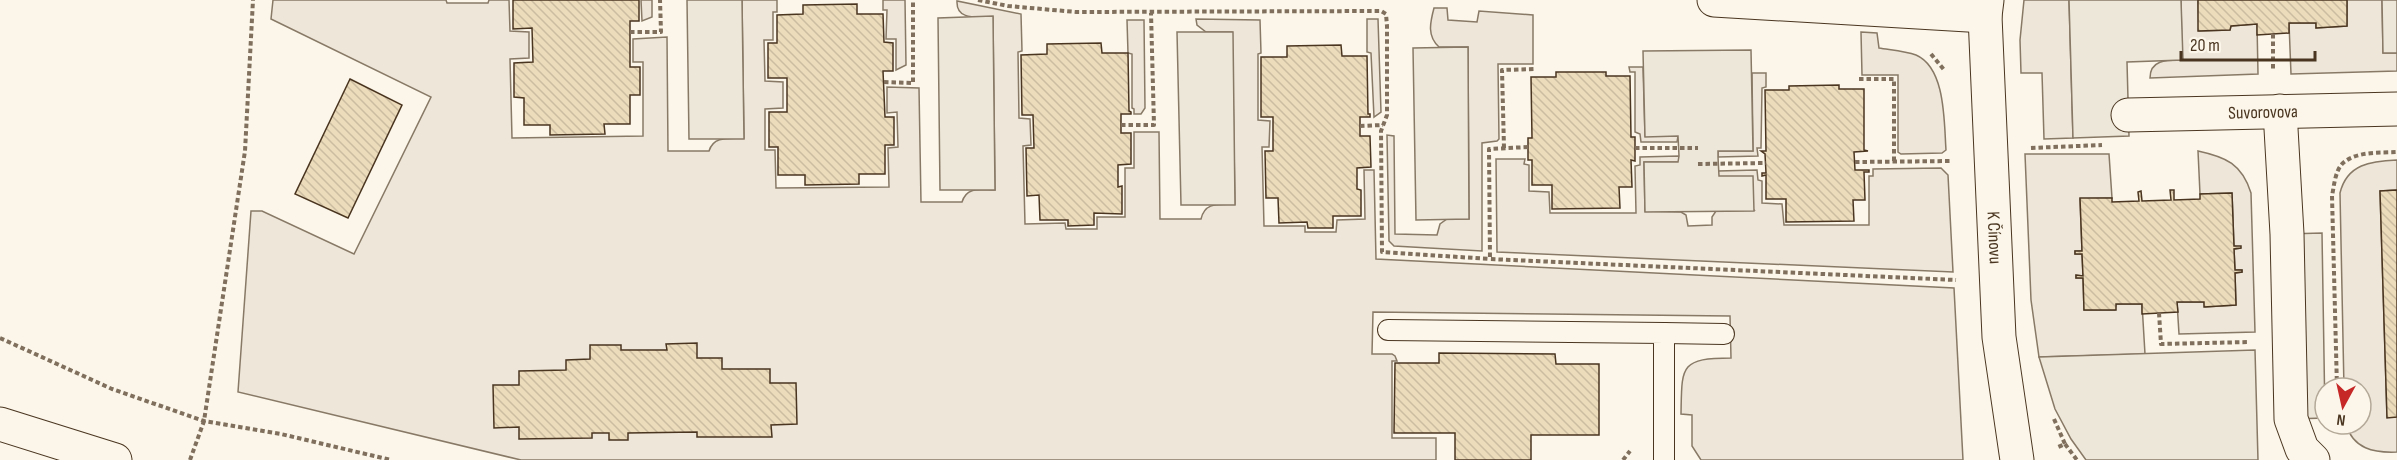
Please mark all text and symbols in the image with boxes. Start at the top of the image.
scale bar [2181,24,2314,62]
text: 20 m [2190,35,2220,56]
street label: Suvorovova [2228,101,2298,124]
street label: K Čínovu [1983,211,2006,264]
north arrow [2313,376,2373,436]
text: N [2336,409,2347,429]

